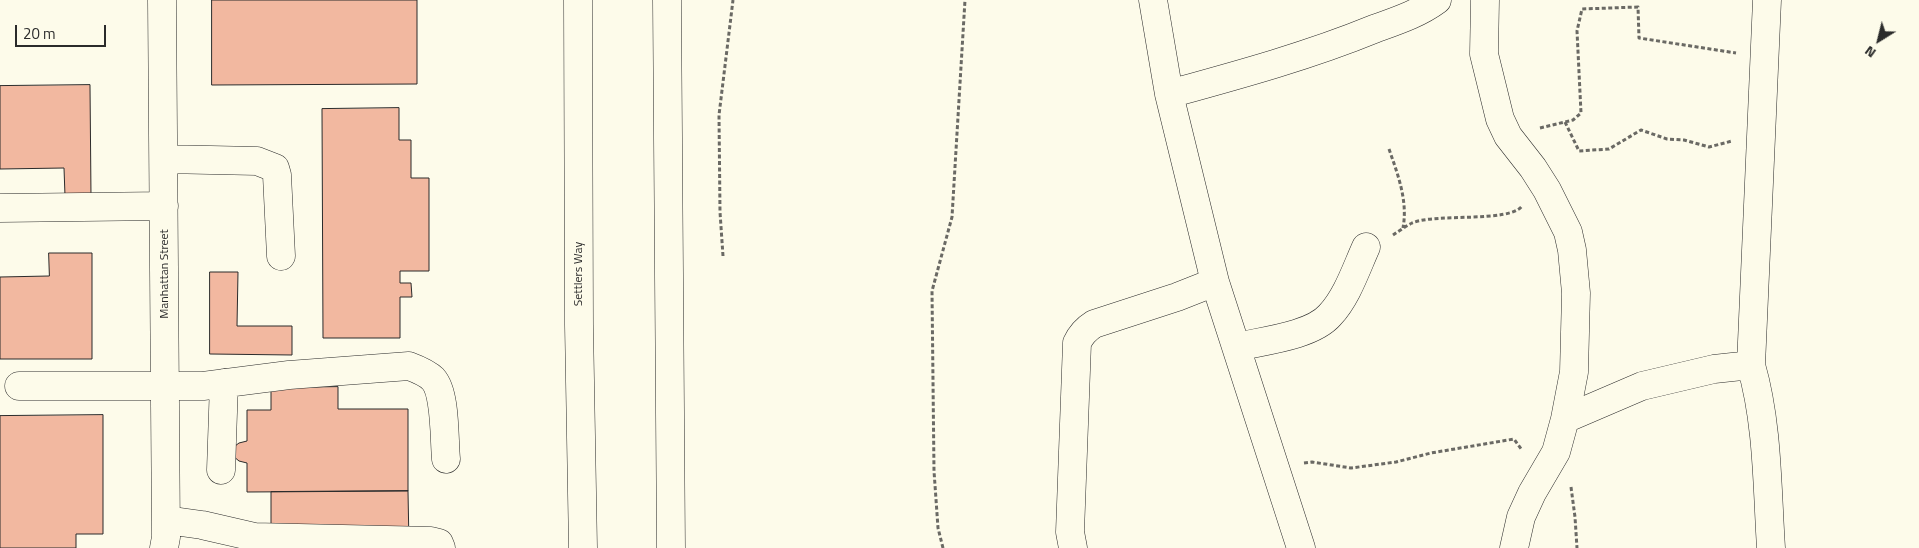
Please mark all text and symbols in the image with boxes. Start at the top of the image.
scale bar [18,15,109,47]
north arrow [1854,15,1904,65]
text: 20 m [23,22,56,45]
text: N [1860,41,1880,64]
street label: Manhattan Street [158,229,172,319]
street label: Settlers Way [572,242,586,306]

